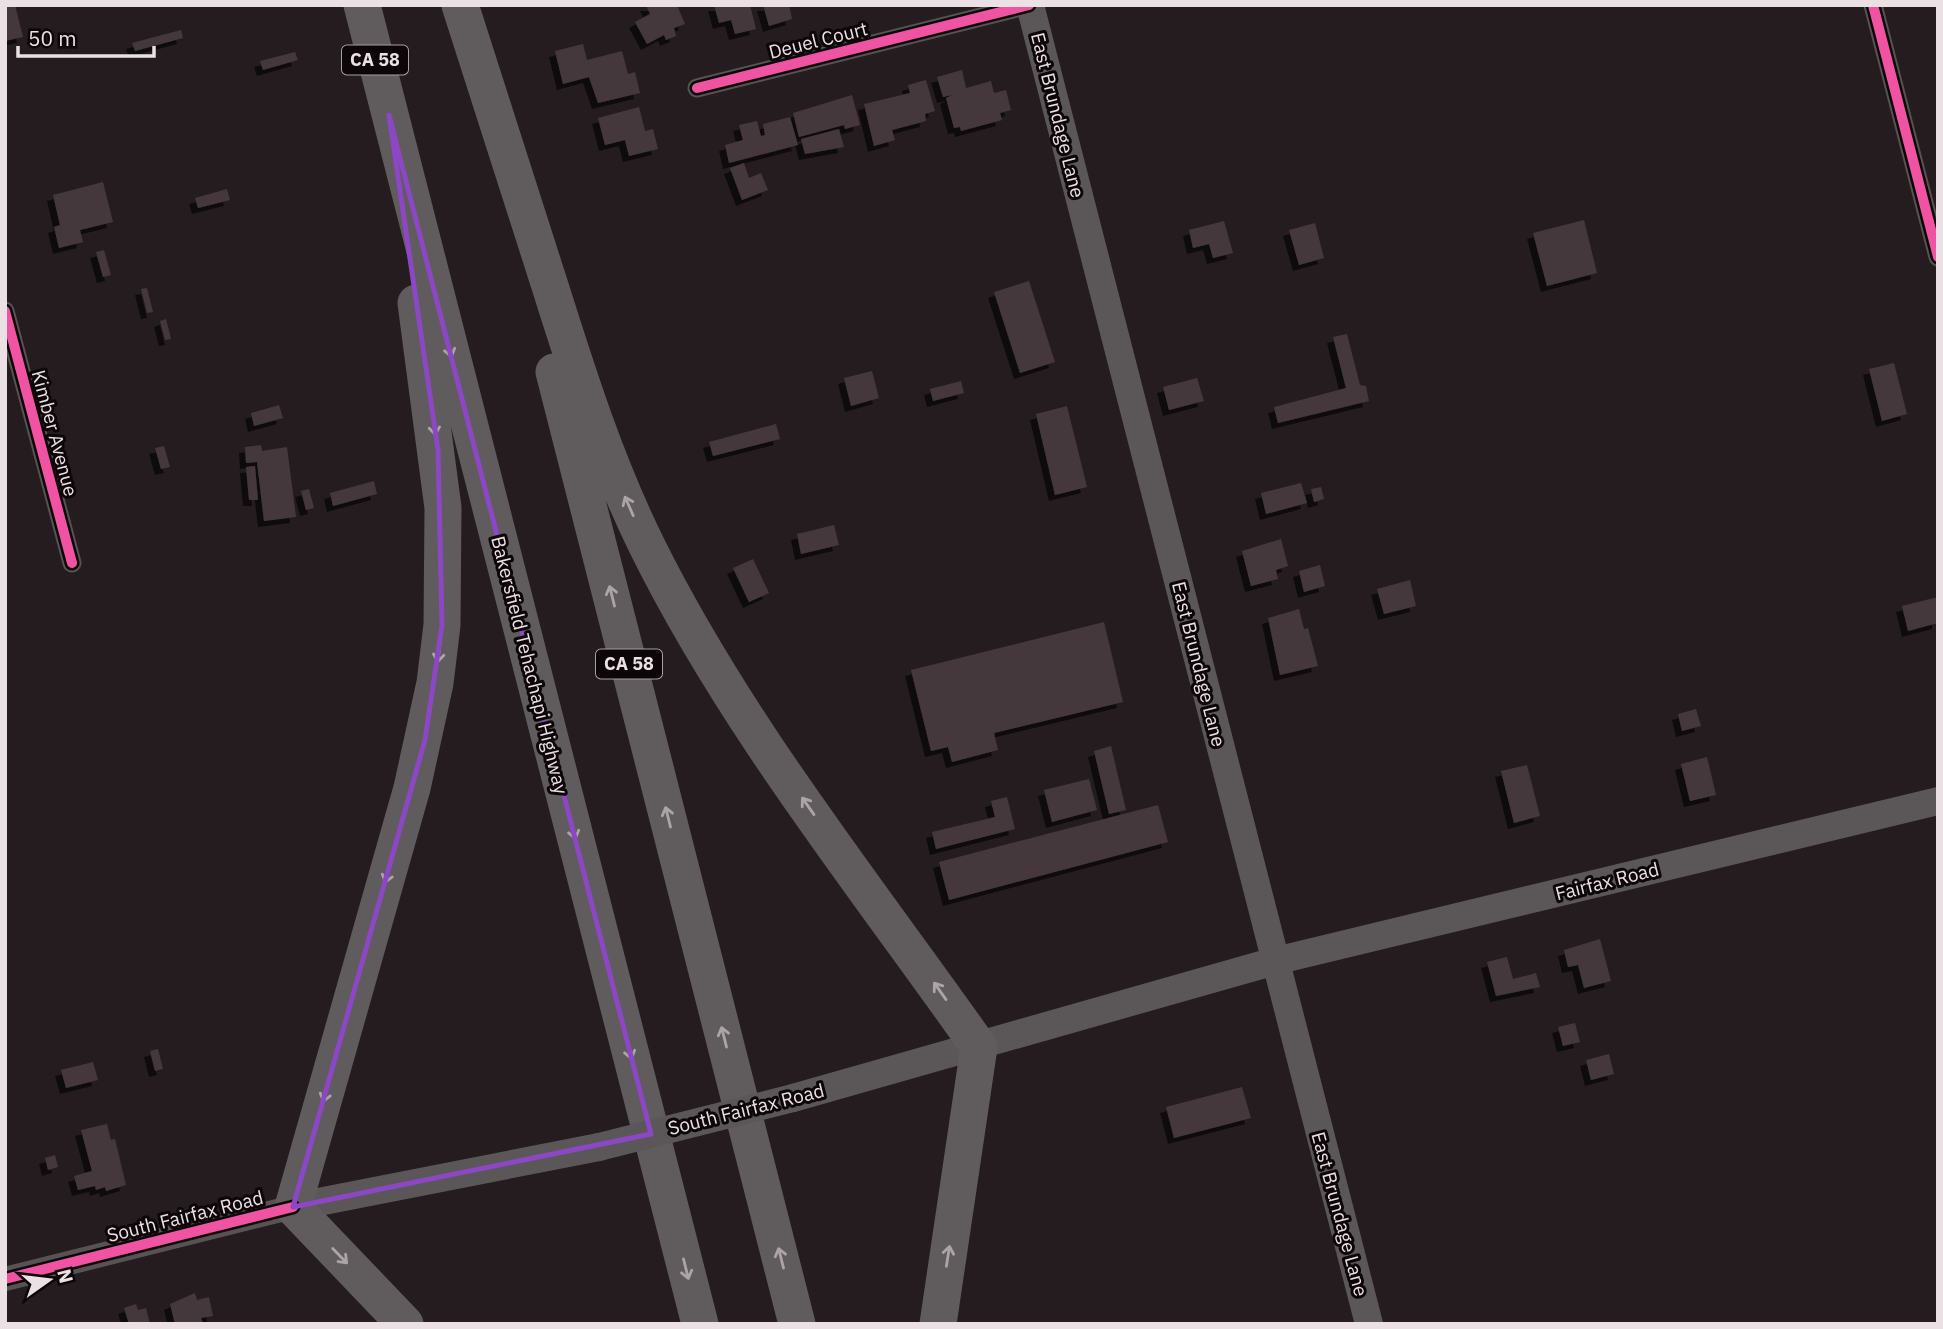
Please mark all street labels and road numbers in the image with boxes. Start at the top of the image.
street label: Deuel Court [766,16,870,64]
street label: East Brundage Lane [1026,30,1090,200]
road number: CA 58 [342,46,408,74]
street label: Kimber Avenue [27,367,83,499]
street label: Bakersfield Tehachapi Highway [486,533,574,797]
street label: East Brundage Lane [1167,579,1231,749]
road number: CA 58 [596,650,662,678]
street label: Fairfax Road [1553,857,1661,905]
street label: South Fairfax Road [665,1078,827,1140]
street label: East Brundage Lane [1306,1129,1374,1299]
street label: South Fairfax Road [104,1185,266,1247]

